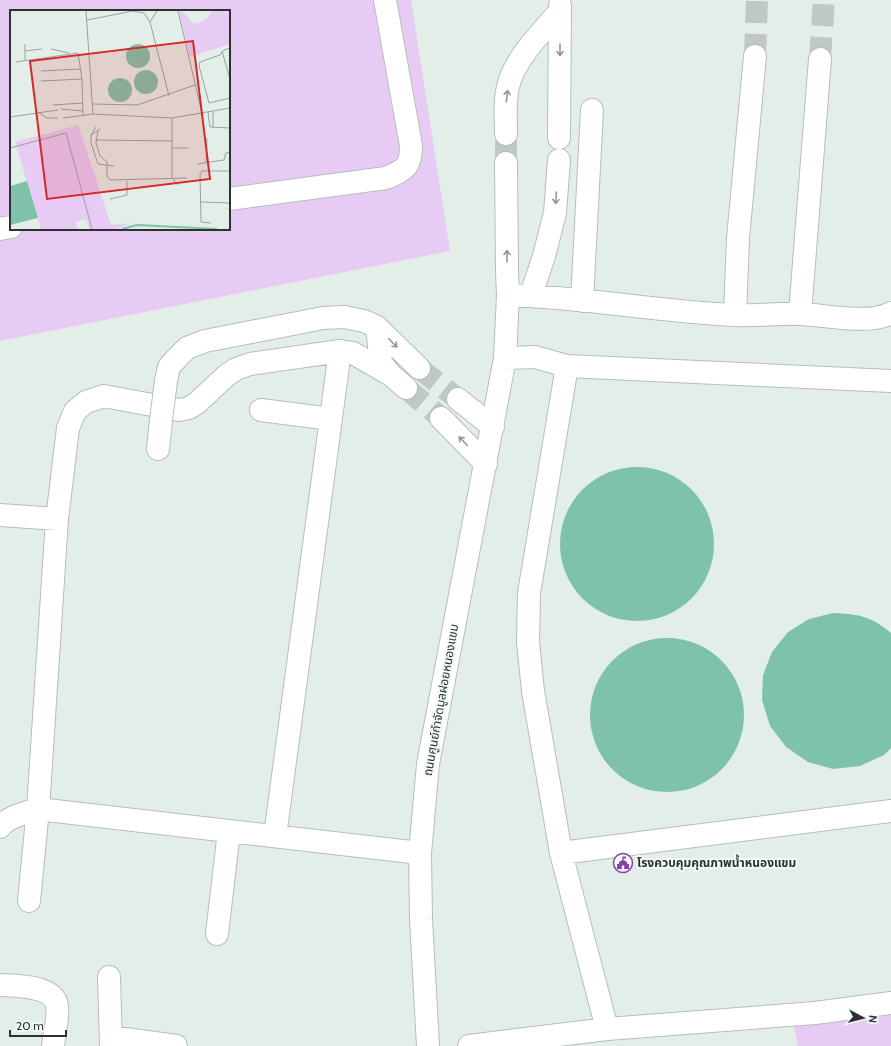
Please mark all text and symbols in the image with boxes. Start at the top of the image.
inset map [10,10,230,230]
one-way arrow [556,43,564,56]
one-way arrow [503,89,511,102]
one-way arrow [552,192,559,205]
one-way arrow [503,250,511,263]
one-way arrow [388,338,398,348]
one-way arrow [459,436,468,446]
street label: ถนนศูนย์กำจัดมูลฝอยหนองแขม [420,623,461,777]
public building icon: โรงควบคุมคุณภาพน้ำหนองแขม [612,852,634,874]
place label: โรงควบคุมคุณภาพน้ำหนองแขม [637,854,796,870]
north arrow [843,998,883,1038]
scale bar [10,1012,66,1038]
text: N [866,1015,880,1024]
text: 20 m [16,1018,44,1033]

